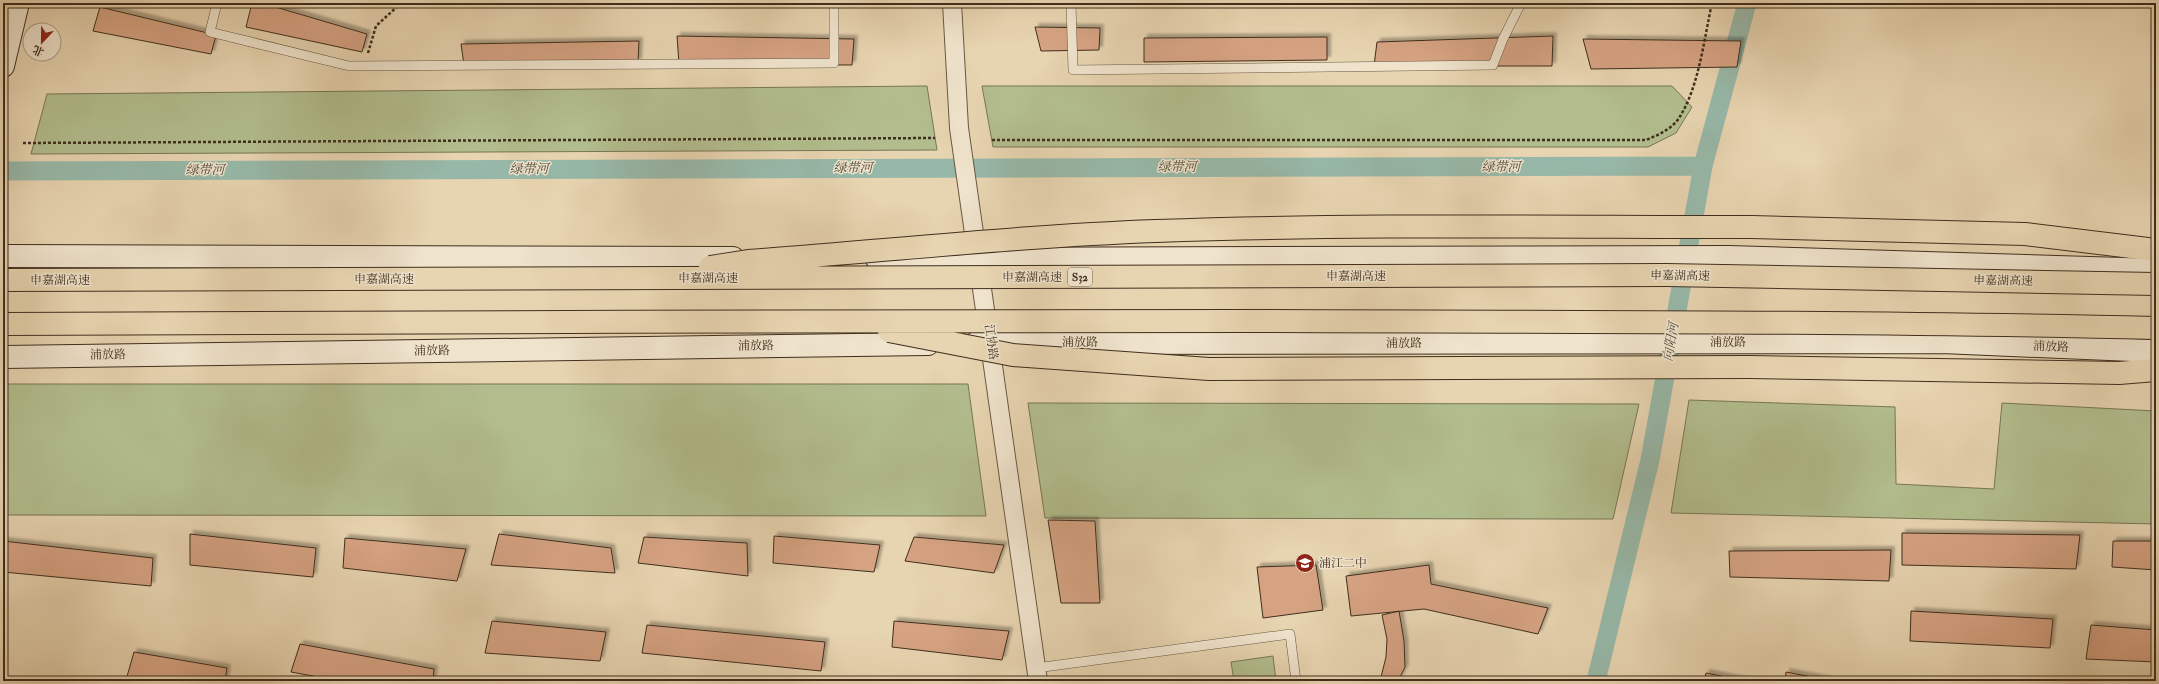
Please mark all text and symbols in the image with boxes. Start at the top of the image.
north arrow [22,22,62,62]
text: 北 [31,43,46,59]
water label: 绿带河 [1157,159,1198,175]
water label: 绿带河 [1481,159,1522,175]
water label: 绿带河 [833,160,874,176]
water label: 绿带河 [509,161,550,177]
water label: 绿带河 [185,162,226,178]
road number: S32 [1068,268,1092,286]
street label: 申嘉湖高速 [1650,268,1710,284]
street label: 申嘉湖高速 [1326,269,1386,284]
street label: 申嘉湖高速 [1002,270,1062,285]
street label: 申嘉湖高速 [678,271,738,286]
street label: 申嘉湖高速 [354,272,414,287]
street label: 申嘉湖高速 [30,273,90,288]
street label: 申嘉湖高速 [1973,273,2033,289]
water label: 向阳河 [1660,319,1683,363]
street label: 江协路 [981,323,1001,361]
street label: 浦放路 [1062,335,1098,350]
street label: 浦放路 [1710,335,1746,350]
street label: 浦放路 [1386,336,1422,351]
street label: 浦放路 [738,338,774,354]
street label: 浦放路 [2033,339,2069,355]
street label: 浦放路 [414,343,450,359]
street label: 浦放路 [90,347,126,363]
school or university icon: 浦江二中 [1294,552,1316,574]
place label: 浦江二中 [1319,556,1367,571]

